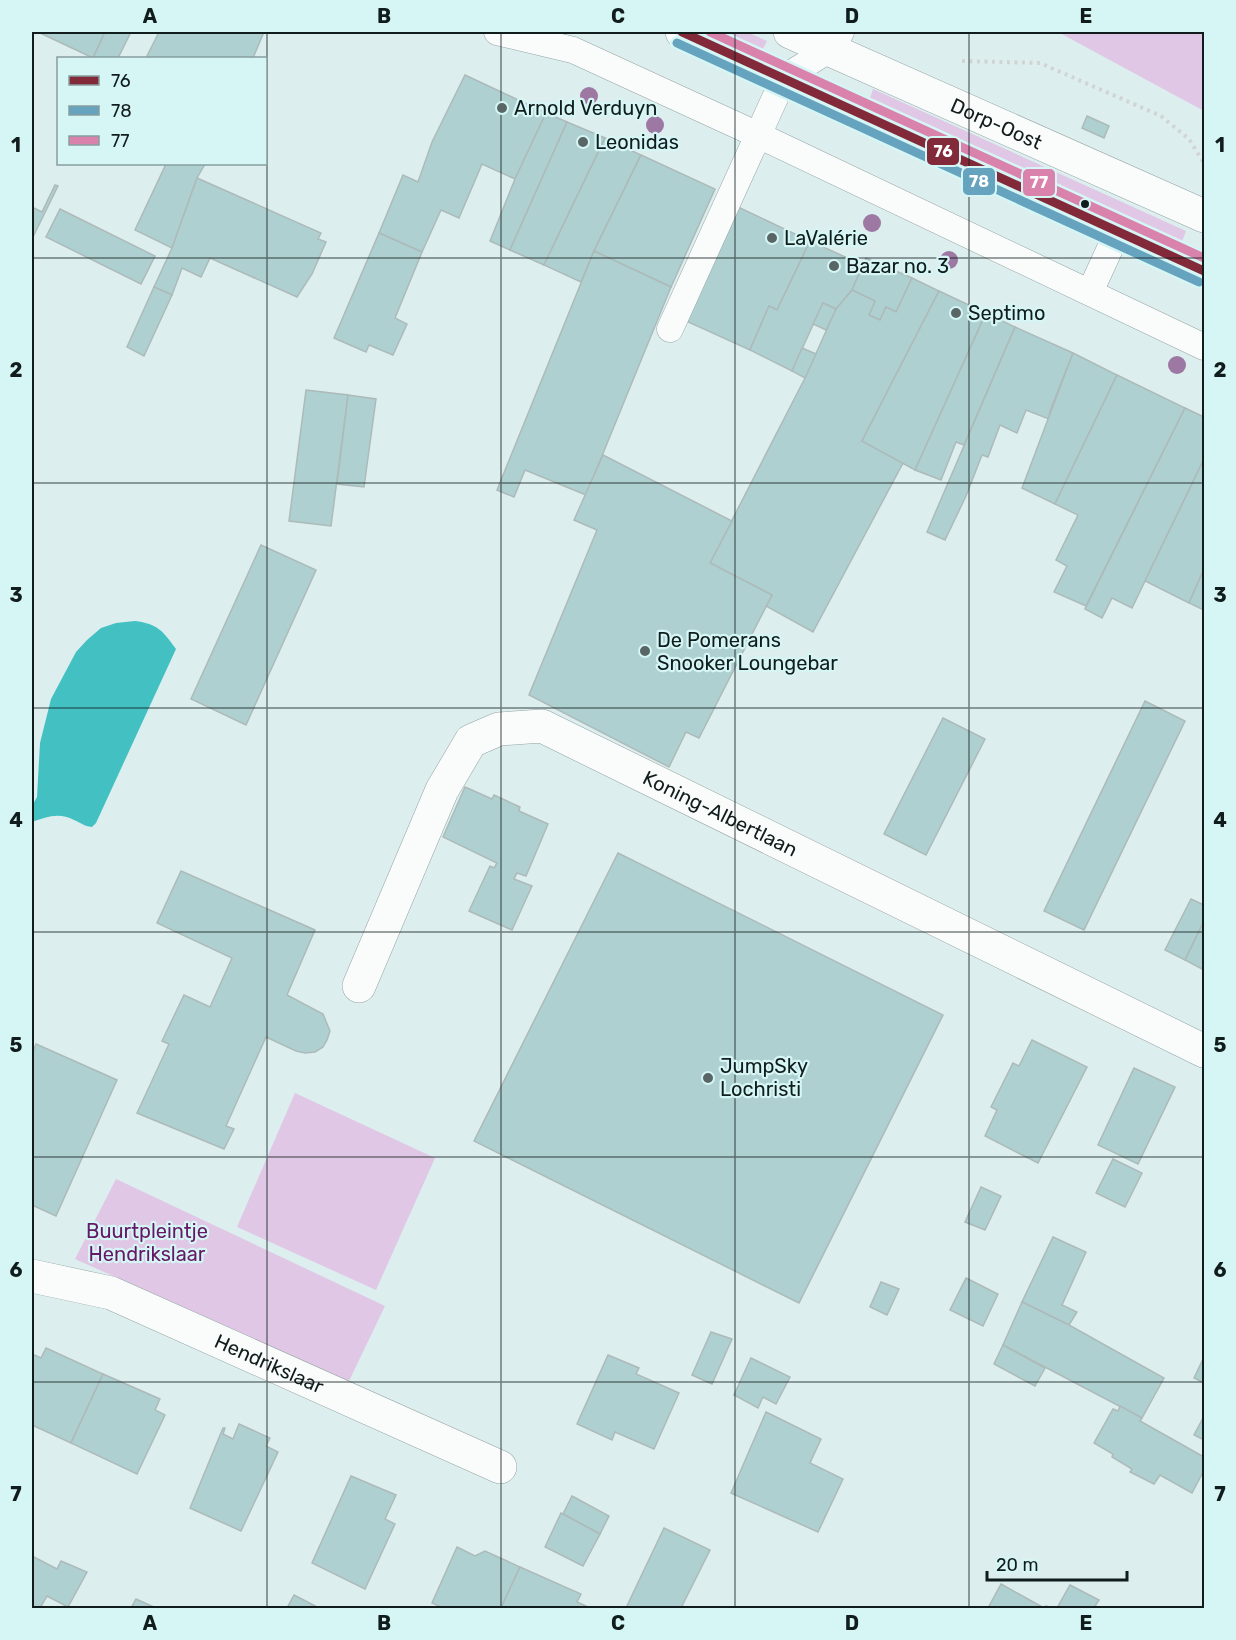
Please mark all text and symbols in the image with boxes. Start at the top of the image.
text: A [143,4,158,28]
text: B [377,4,391,28]
text: C [611,4,625,28]
text: D [845,4,859,28]
text: E [1080,4,1092,28]
legend [57,57,267,165]
text: 76 [111,70,131,92]
street label: Dorp-Oost [947,93,1046,155]
place label: Arnold Verduyn [514,96,657,120]
text: 78 [111,100,132,122]
marker: Arnold Verduyn [495,101,509,115]
text: 77 [111,130,129,152]
place label: Leonidas [595,130,679,154]
text: 1 [11,133,21,157]
text: 1 [1215,133,1225,157]
marker: Leonidas [576,135,590,149]
line badge: 76 [926,137,960,166]
text: 76 [933,142,953,161]
line badge: 78 [962,167,996,196]
line badge: 77 [1022,168,1056,197]
text: 78 [969,172,989,191]
text: 77 [1030,173,1048,192]
unlabelled marker [1079,198,1091,210]
place label: LaValérie [784,226,868,250]
marker: LaValérie [765,231,779,245]
place label: Bazar no. 3 [846,254,949,278]
marker: Bazar no. 3 [827,259,841,273]
place label: Septimo [968,301,1045,325]
marker: Septimo [949,306,963,320]
text: 2 [10,358,23,382]
text: 2 [1214,358,1227,382]
text: 3 [9,583,23,607]
text: 3 [1213,583,1227,607]
place label: De Pomerans Snooker Loungebar [657,628,838,675]
marker: De Pomerans Snooker Loungebar [638,644,652,658]
street label: Koning-Albertlaan [639,766,802,862]
text: 4 [9,808,23,832]
text: 4 [1213,808,1227,832]
text: 5 [10,1033,23,1057]
text: 5 [1214,1033,1227,1057]
place label: JumpSky Lochristi [720,1054,808,1101]
marker: JumpSky Lochristi [701,1071,715,1085]
park label: Buurtpleintje Hendrikslaar [86,1219,208,1266]
text: 6 [9,1258,23,1282]
text: 6 [1213,1258,1227,1282]
street label: Hendrikslaar [211,1329,328,1399]
text: 7 [10,1482,22,1506]
text: 7 [1214,1482,1226,1506]
scale bar [987,1544,1126,1582]
text: 20 m [996,1554,1038,1576]
text: A [143,1611,158,1635]
text: B [377,1611,391,1635]
text: C [611,1611,625,1635]
text: D [845,1611,859,1635]
text: E [1080,1611,1092,1635]

